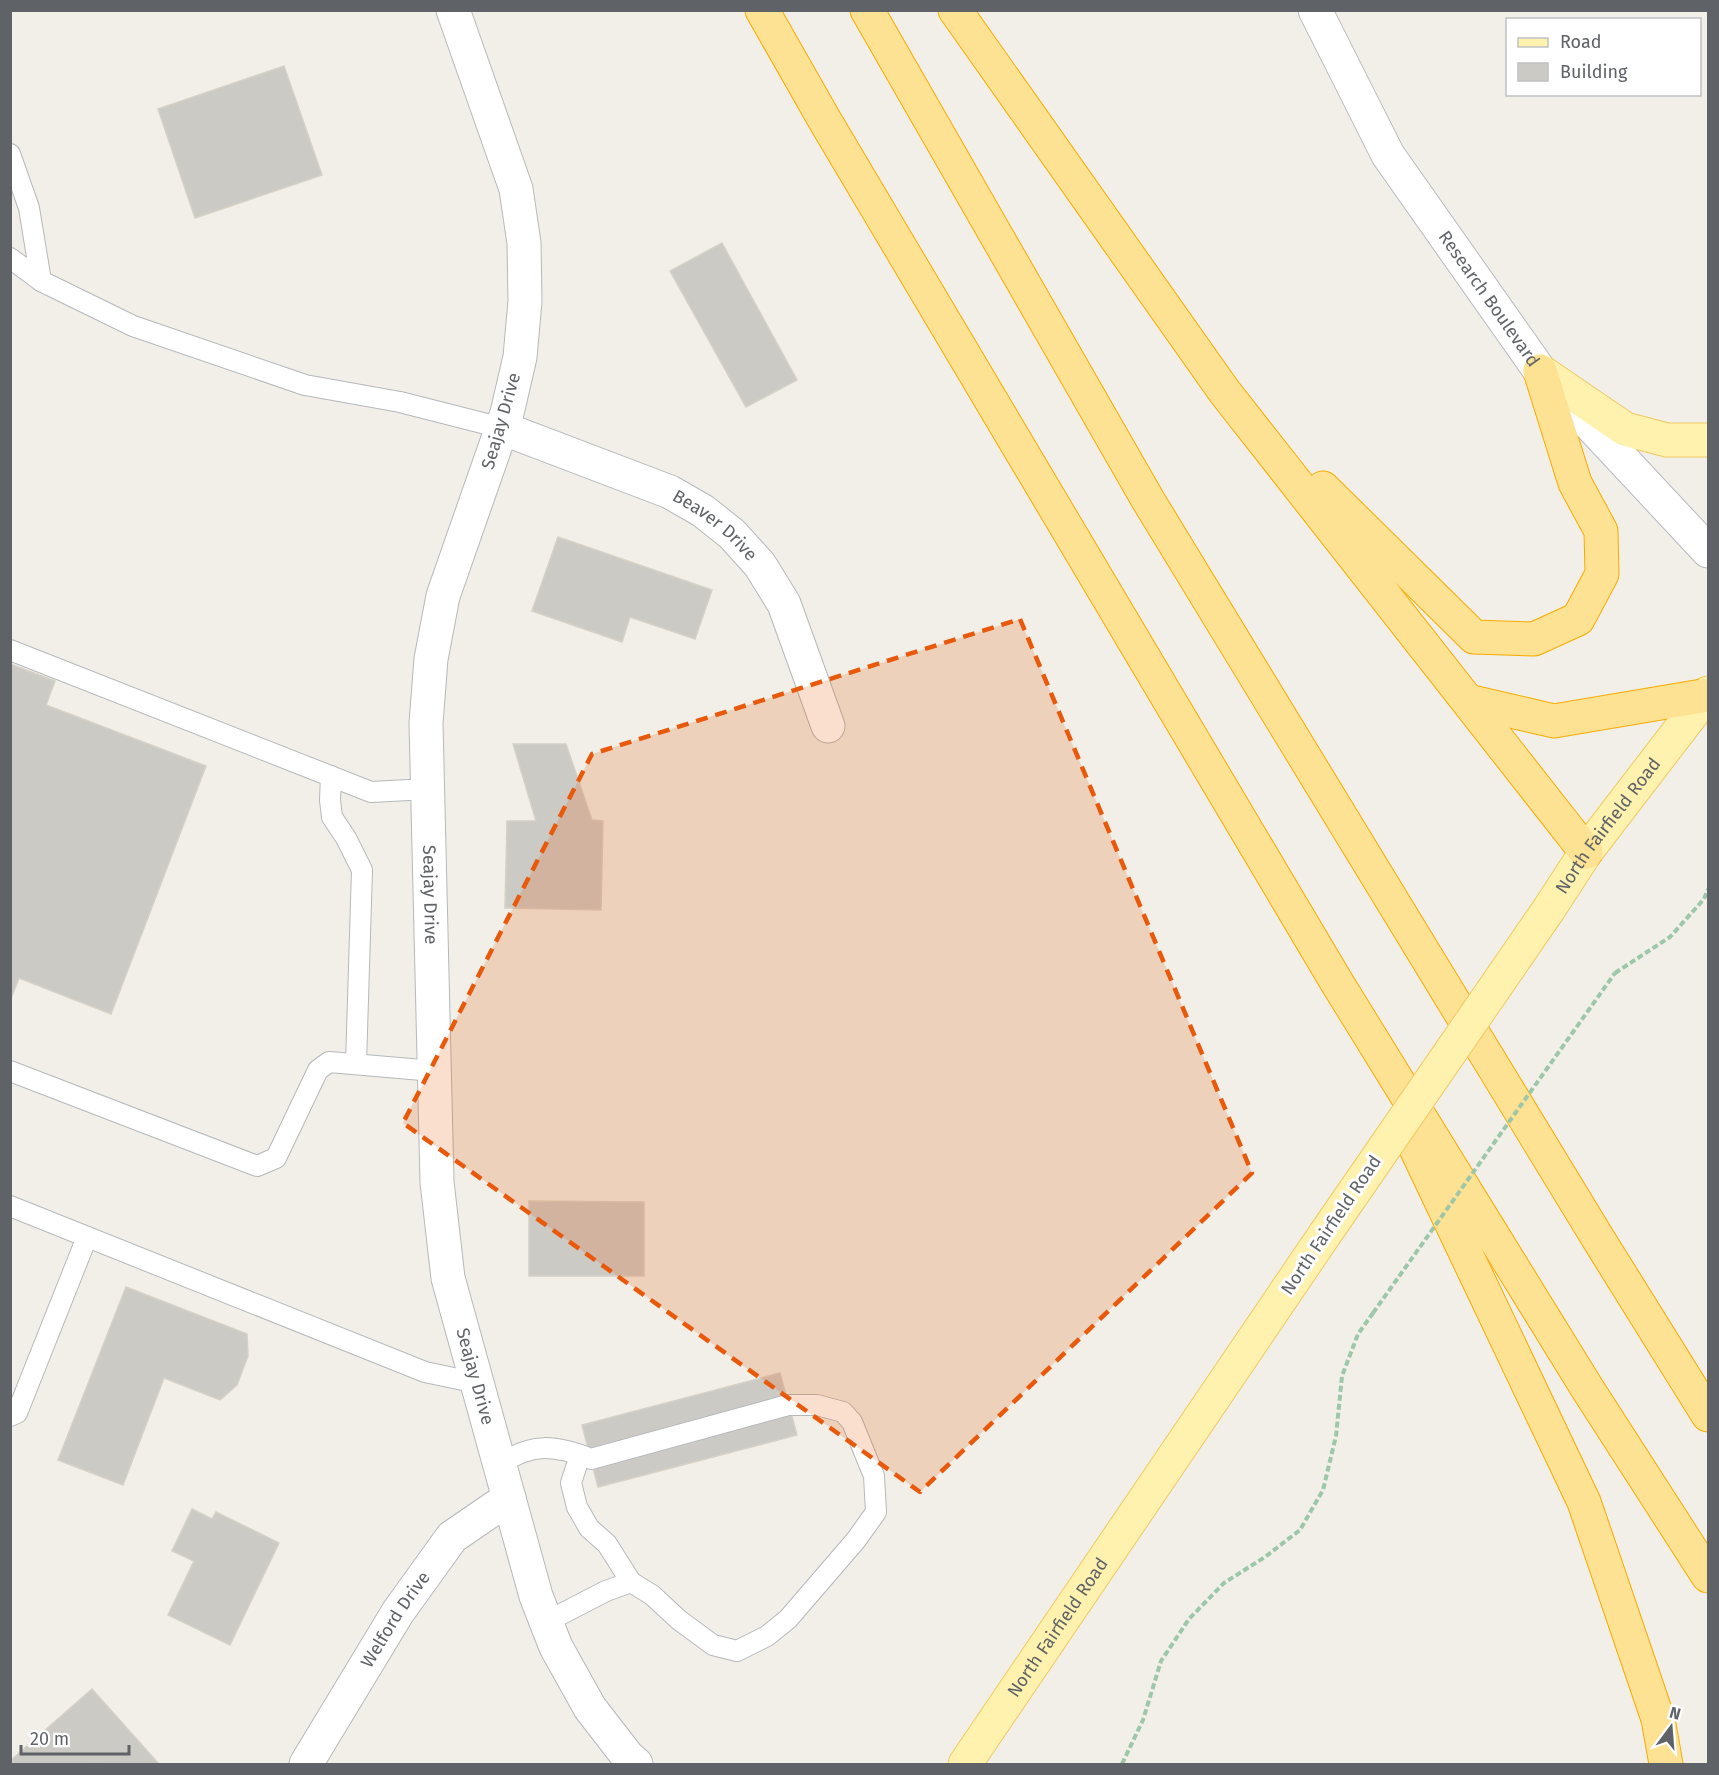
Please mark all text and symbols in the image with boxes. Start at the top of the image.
legend [1506,18,1701,96]
text: Road [1560,31,1602,53]
text: Building [1560,61,1628,83]
street label: Research Boulevard [1434,226,1544,371]
street label: Seajay Drive [477,370,525,472]
street label: Beaver Drive [669,485,762,565]
street label: North Fairfield Road [1551,753,1665,898]
street label: Seajay Drive [418,845,442,945]
street label: North Fairfield Road [1276,1151,1386,1299]
street label: Seajay Drive [451,1325,499,1427]
street label: North Fairfield Road [1003,1554,1113,1701]
street label: Welford Drive [356,1567,435,1671]
north arrow [1641,1697,1701,1757]
text: N [1667,1702,1683,1724]
scale bar [21,1718,129,1756]
text: 20 m [30,1728,69,1750]

